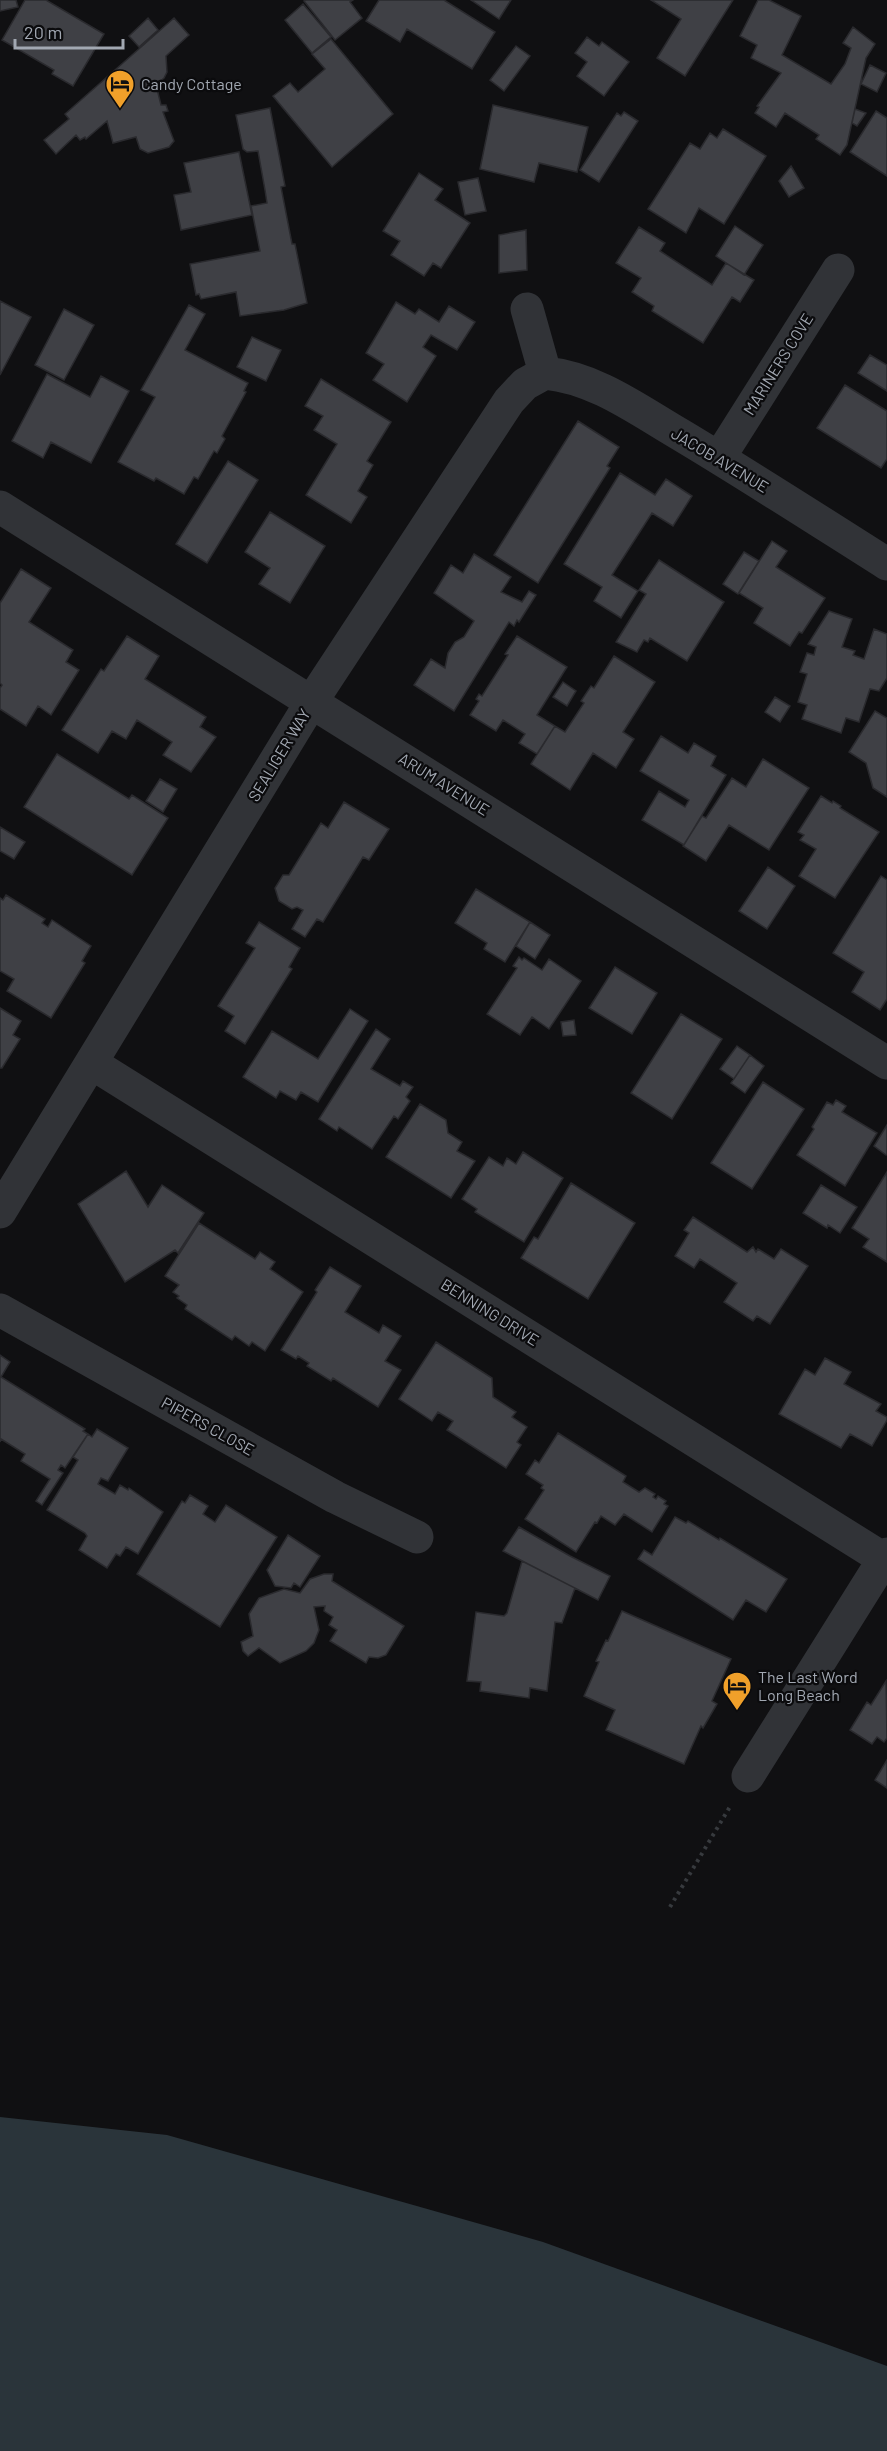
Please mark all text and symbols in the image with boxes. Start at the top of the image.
scale bar [15,12,123,50]
text: 20 m [24,21,62,43]
hotel icon: Candy Cottage [104,68,136,110]
place label: Candy Cottage [141,74,242,93]
street label: MARINERS COVE [739,309,816,418]
street label: JACOB AVENUE [668,423,772,496]
street label: SEALIGER WAY [243,705,314,804]
street label: ARUM AVENUE [395,748,493,819]
street label: BENNING DRIVE [438,1274,543,1349]
street label: PIPERS CLOSE [159,1392,258,1459]
place label: The Last Word Long Beach [758,1667,858,1704]
hotel icon: The Last Word Long Beach [721,1670,753,1712]

